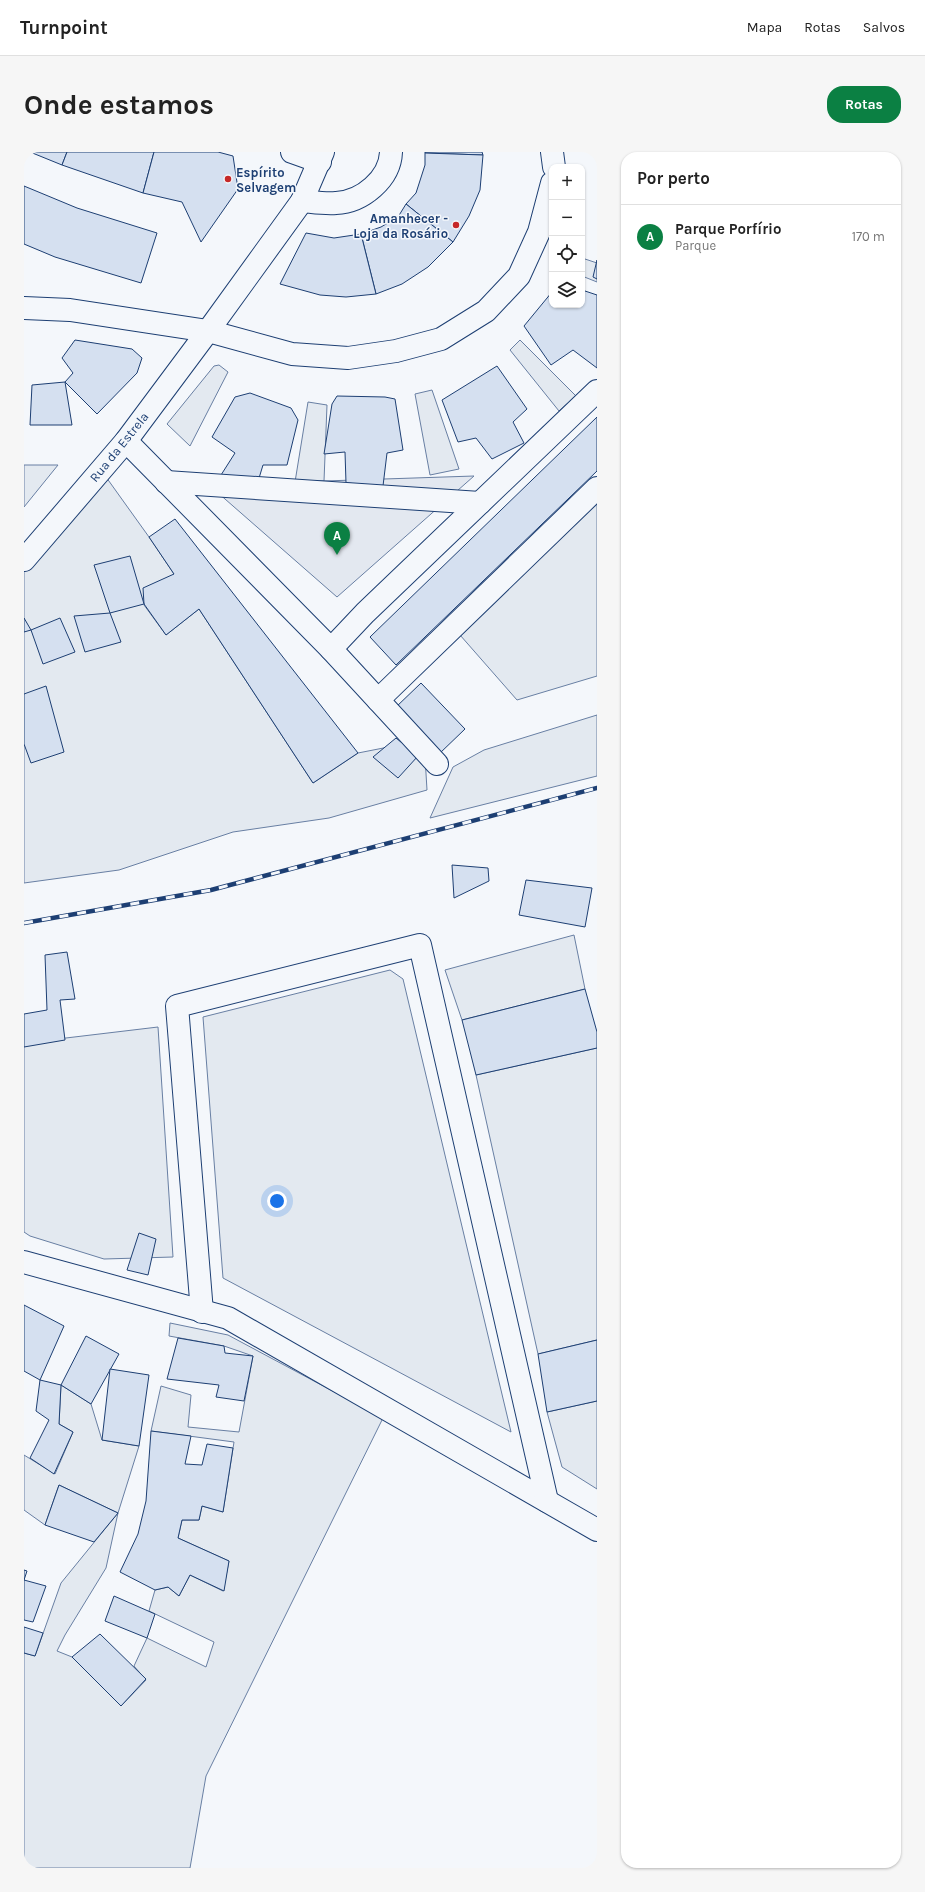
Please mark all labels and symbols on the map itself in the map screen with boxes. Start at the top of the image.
place label: Espírito Selvagem [236,165,296,195]
marker: Espírito Selvagem [223,174,233,184]
place label: Amanhecer - Loja da Rosário [353,211,448,241]
marker: Amanhecer - Loja da Rosário [451,220,461,230]
street label: Rua da Estrela [86,409,152,485]
pin: A [324,522,350,555]
your location [267,1191,287,1211]

